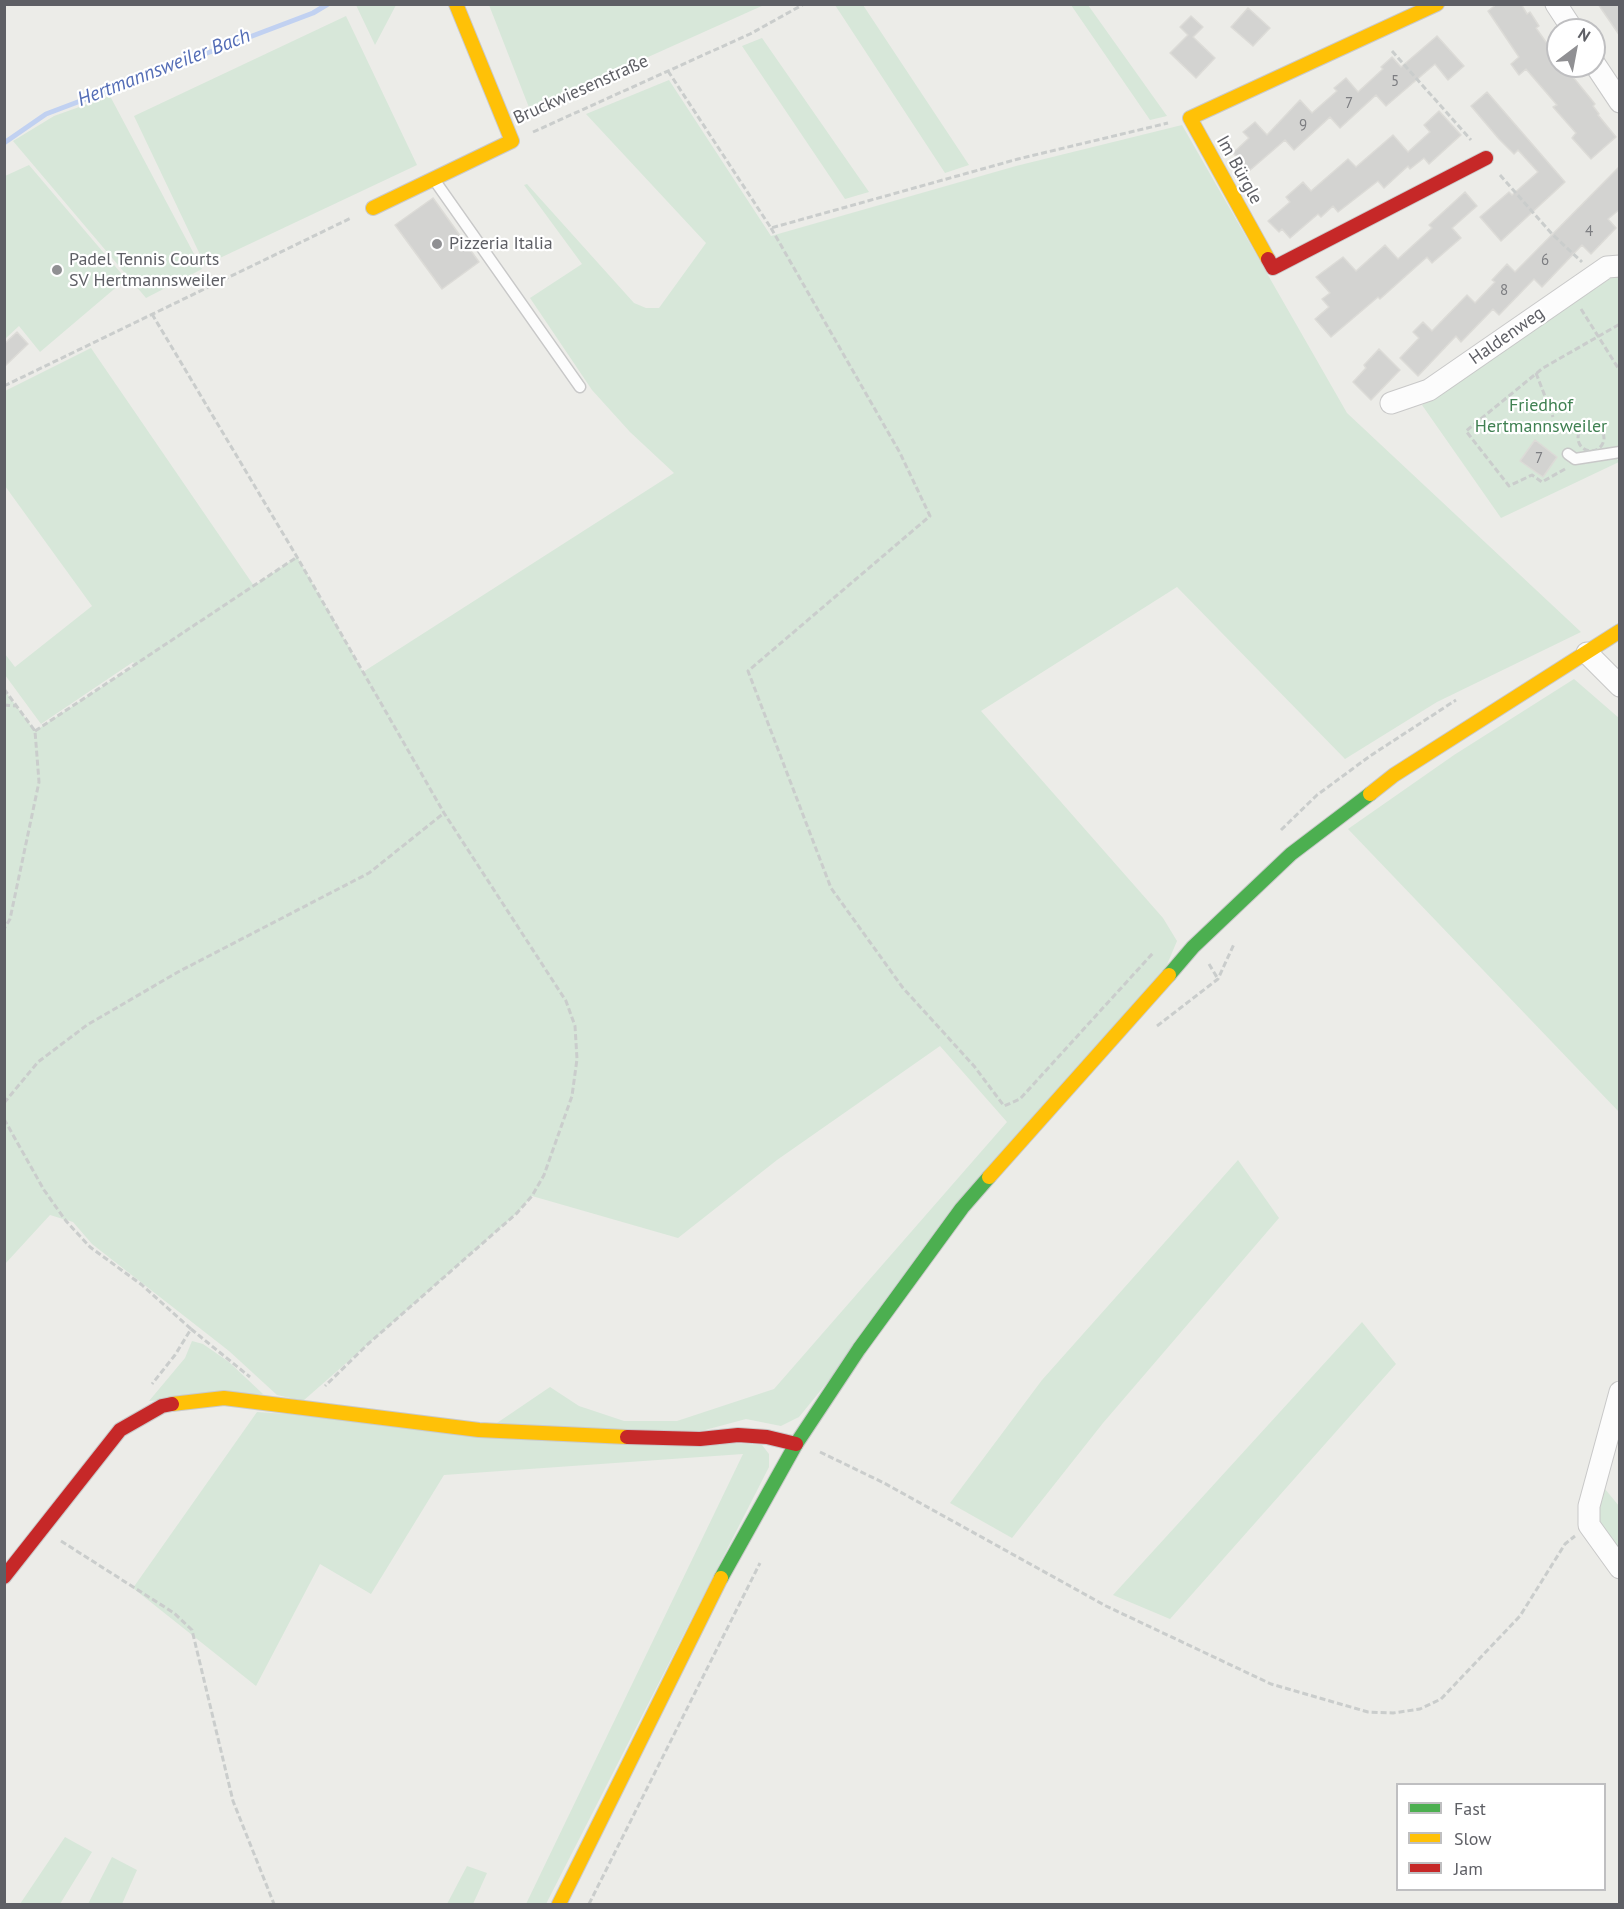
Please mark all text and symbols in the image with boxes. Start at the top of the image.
north arrow [1546,18,1606,78]
text: N [1575,23,1594,46]
water label: Hertmannsweiler Bach [74,24,254,112]
street label: Bruckwiesenstraße [510,51,652,129]
house number: 5 [1391,73,1399,91]
house number: 7 [1345,95,1353,113]
house number: 9 [1299,117,1307,135]
street label: Im Bürgle [1211,132,1267,208]
house number: 4 [1585,223,1593,241]
place label: Pizzeria Italia [449,233,553,255]
marker: Pizzeria Italia [430,237,444,251]
place label: Padel Tennis Courts SV Hertmannsweiler [69,249,226,292]
house number: 6 [1541,252,1549,270]
marker: Padel Tennis Courts SV Hertmannsweiler [50,263,64,277]
house number: 8 [1500,282,1508,300]
street label: Haldenweg [1465,302,1549,370]
park label: Friedhof Hertmannsweiler [1475,395,1607,438]
house number: 7 [1535,450,1543,468]
legend [1396,1783,1606,1891]
text: Fast [1454,1797,1486,1820]
text: Slow [1454,1827,1492,1850]
text: Jam [1454,1857,1483,1880]

